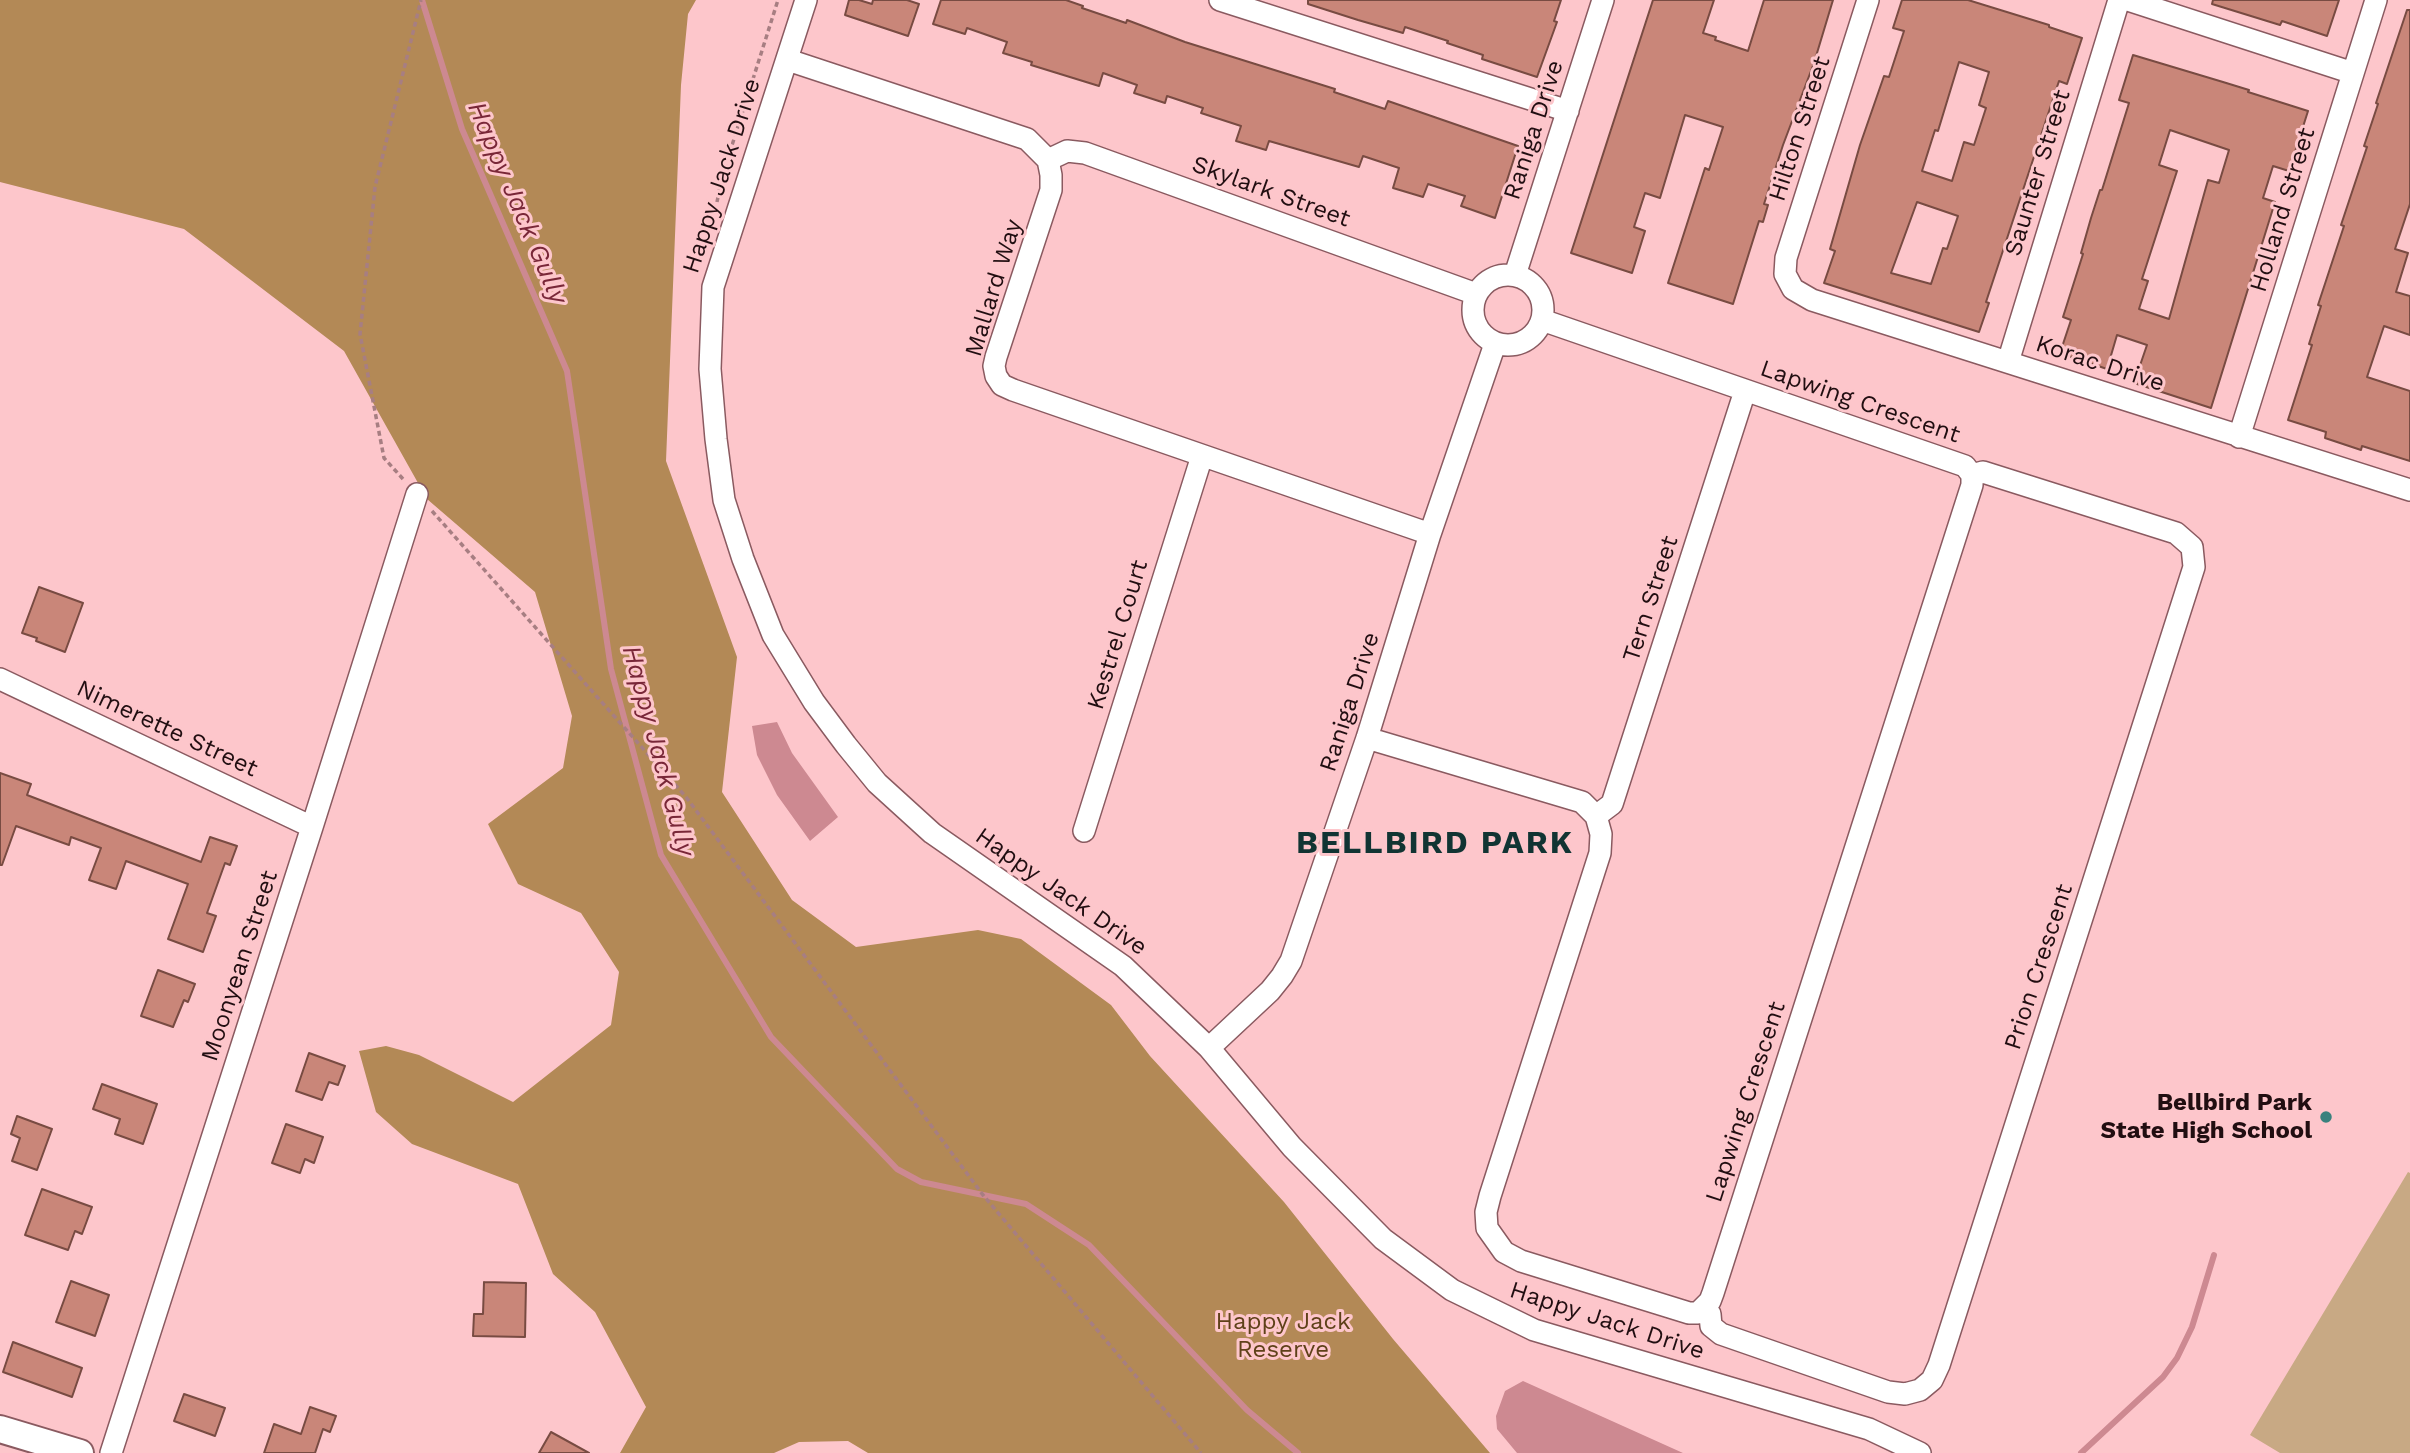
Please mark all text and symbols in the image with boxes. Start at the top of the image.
street label: Hilton Street [1763,53,1837,205]
street label: Raniga Drive [1498,57,1570,203]
street label: Happy Jack Drive [677,75,767,277]
street label: Saunter Street [1999,86,2077,260]
water label: Happy Jack Gully [460,97,574,309]
street label: Holland Street [2244,124,2322,296]
street label: Skylark Street [1188,150,1354,234]
street label: Mallard Way [959,216,1029,360]
street label: Korac Drive [2032,330,2168,398]
street label: Lapwing Crescent [1756,354,1964,450]
street label: Tern Street [1617,532,1685,666]
street label: Kestrel Court [1082,557,1154,713]
street label: Raniga Drive [1314,629,1386,775]
water label: Happy Jack Gully [615,642,701,860]
street label: Nimerette Street [72,674,262,784]
street label: Happy Jack Drive [970,822,1152,962]
district label: BELLBIRD PARK [1298,825,1572,863]
street label: Moonyean Street [196,867,284,1065]
street label: Prion Crescent [1999,880,2079,1054]
street label: Lapwing Crescent [1700,998,1792,1206]
place label: Bellbird Park State High School [2101,1089,2312,1145]
marker: Bellbird Park State High School [2318,1109,2334,1125]
street label: Happy Jack Drive [1506,1276,1708,1366]
park label: Happy Jack Reserve [1215,1308,1351,1364]

